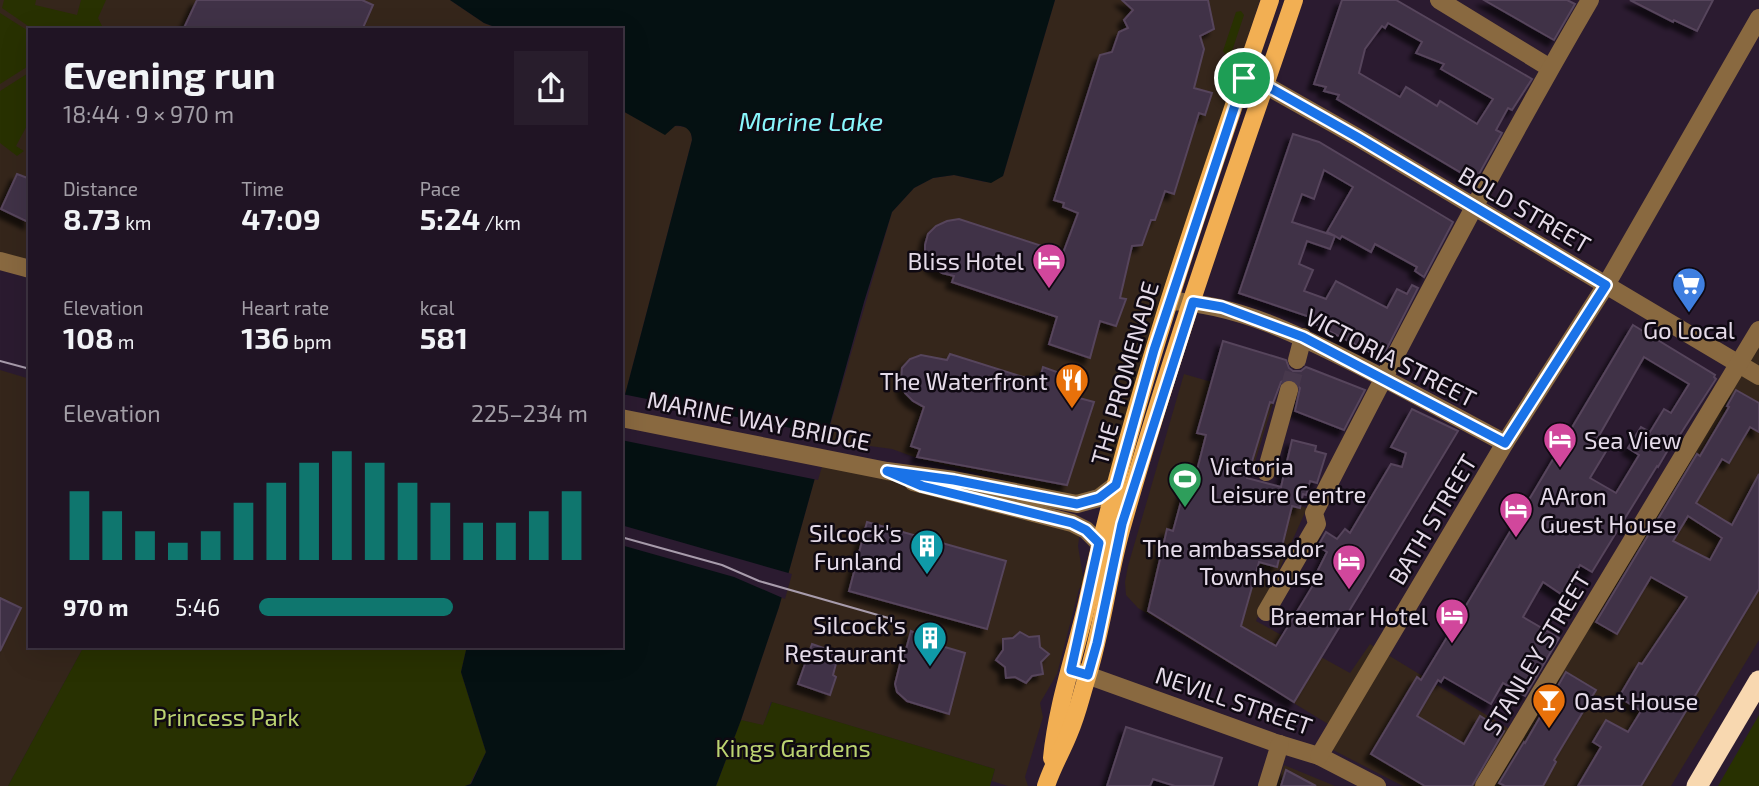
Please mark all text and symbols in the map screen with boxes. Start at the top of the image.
pin [1214,48,1274,108]
text: Evening run [63,51,276,97]
button: share [514,51,588,125]
icon: arrive [1225,59,1263,97]
text: 18:44 · 9 × 970 m [63,100,234,128]
water label: Marine Lake [739,105,883,136]
street label: BOLD STREET [1454,160,1596,258]
text: Distance [63,177,138,200]
text: Time [241,177,284,200]
text: Pace [420,177,461,200]
text: 8.73 [63,200,121,236]
text: 47:09 [241,200,321,236]
text: 5:24 [420,200,480,236]
text: km [121,211,151,234]
text: /km [480,211,521,234]
hotel icon: Bliss Hotel [1030,241,1068,290]
place label: Bliss Hotel [908,246,1024,275]
supermarket icon: Go Local [1670,265,1708,314]
street label: THE PROMENADE [1084,278,1164,468]
text: Elevation [63,296,144,319]
text: Heart rate [241,296,329,319]
text: kcal [420,296,454,319]
street label: VICTORIA STREET [1301,301,1481,413]
place label: Go Local [1643,315,1735,344]
text: 108 [63,319,114,355]
text: 136 [241,319,289,355]
text: 581 [420,319,468,355]
text: m [114,330,134,353]
text: bpm [289,330,332,353]
restaurant icon: The Waterfront [1053,361,1091,410]
place label: The Waterfront [880,366,1048,395]
street label: MARINE WAY BRIDGE [645,384,873,456]
text: Elevation [63,399,161,427]
text: 225–234 m [471,399,588,427]
hotel icon: Sea View [1541,420,1579,469]
place label: Sea View [1584,425,1682,454]
street label: BATH STREET [1382,449,1482,589]
place label: Victoria Leisure Centre [1210,451,1366,508]
sports icon: Victoria Leisure Centre [1166,460,1204,509]
place label: AAron Guest House [1540,481,1677,538]
hotel icon: AAron Guest House [1497,490,1535,539]
place label: Silcock's Funland [809,518,902,575]
building icon: Silcock's Funland [908,527,946,576]
place label: The ambassador Townhouse [1142,533,1324,590]
hotel icon: The ambassador Townhouse [1330,542,1368,591]
street label: STANLEY STREET [1476,566,1596,740]
text: 970 m [63,593,128,621]
text: 5:46 [175,593,220,621]
hotel icon: Braemar Hotel [1433,596,1471,645]
place label: Braemar Hotel [1270,601,1428,630]
place label: Silcock's Restaurant [784,610,906,667]
building icon: Silcock's Restaurant [911,619,949,668]
street label: NEVILL STREET [1152,660,1316,740]
bar icon: Oast House [1530,681,1568,730]
place label: Oast House [1574,686,1698,715]
park label: Princess Park [153,702,299,731]
park label: Kings Gardens [715,733,871,762]

